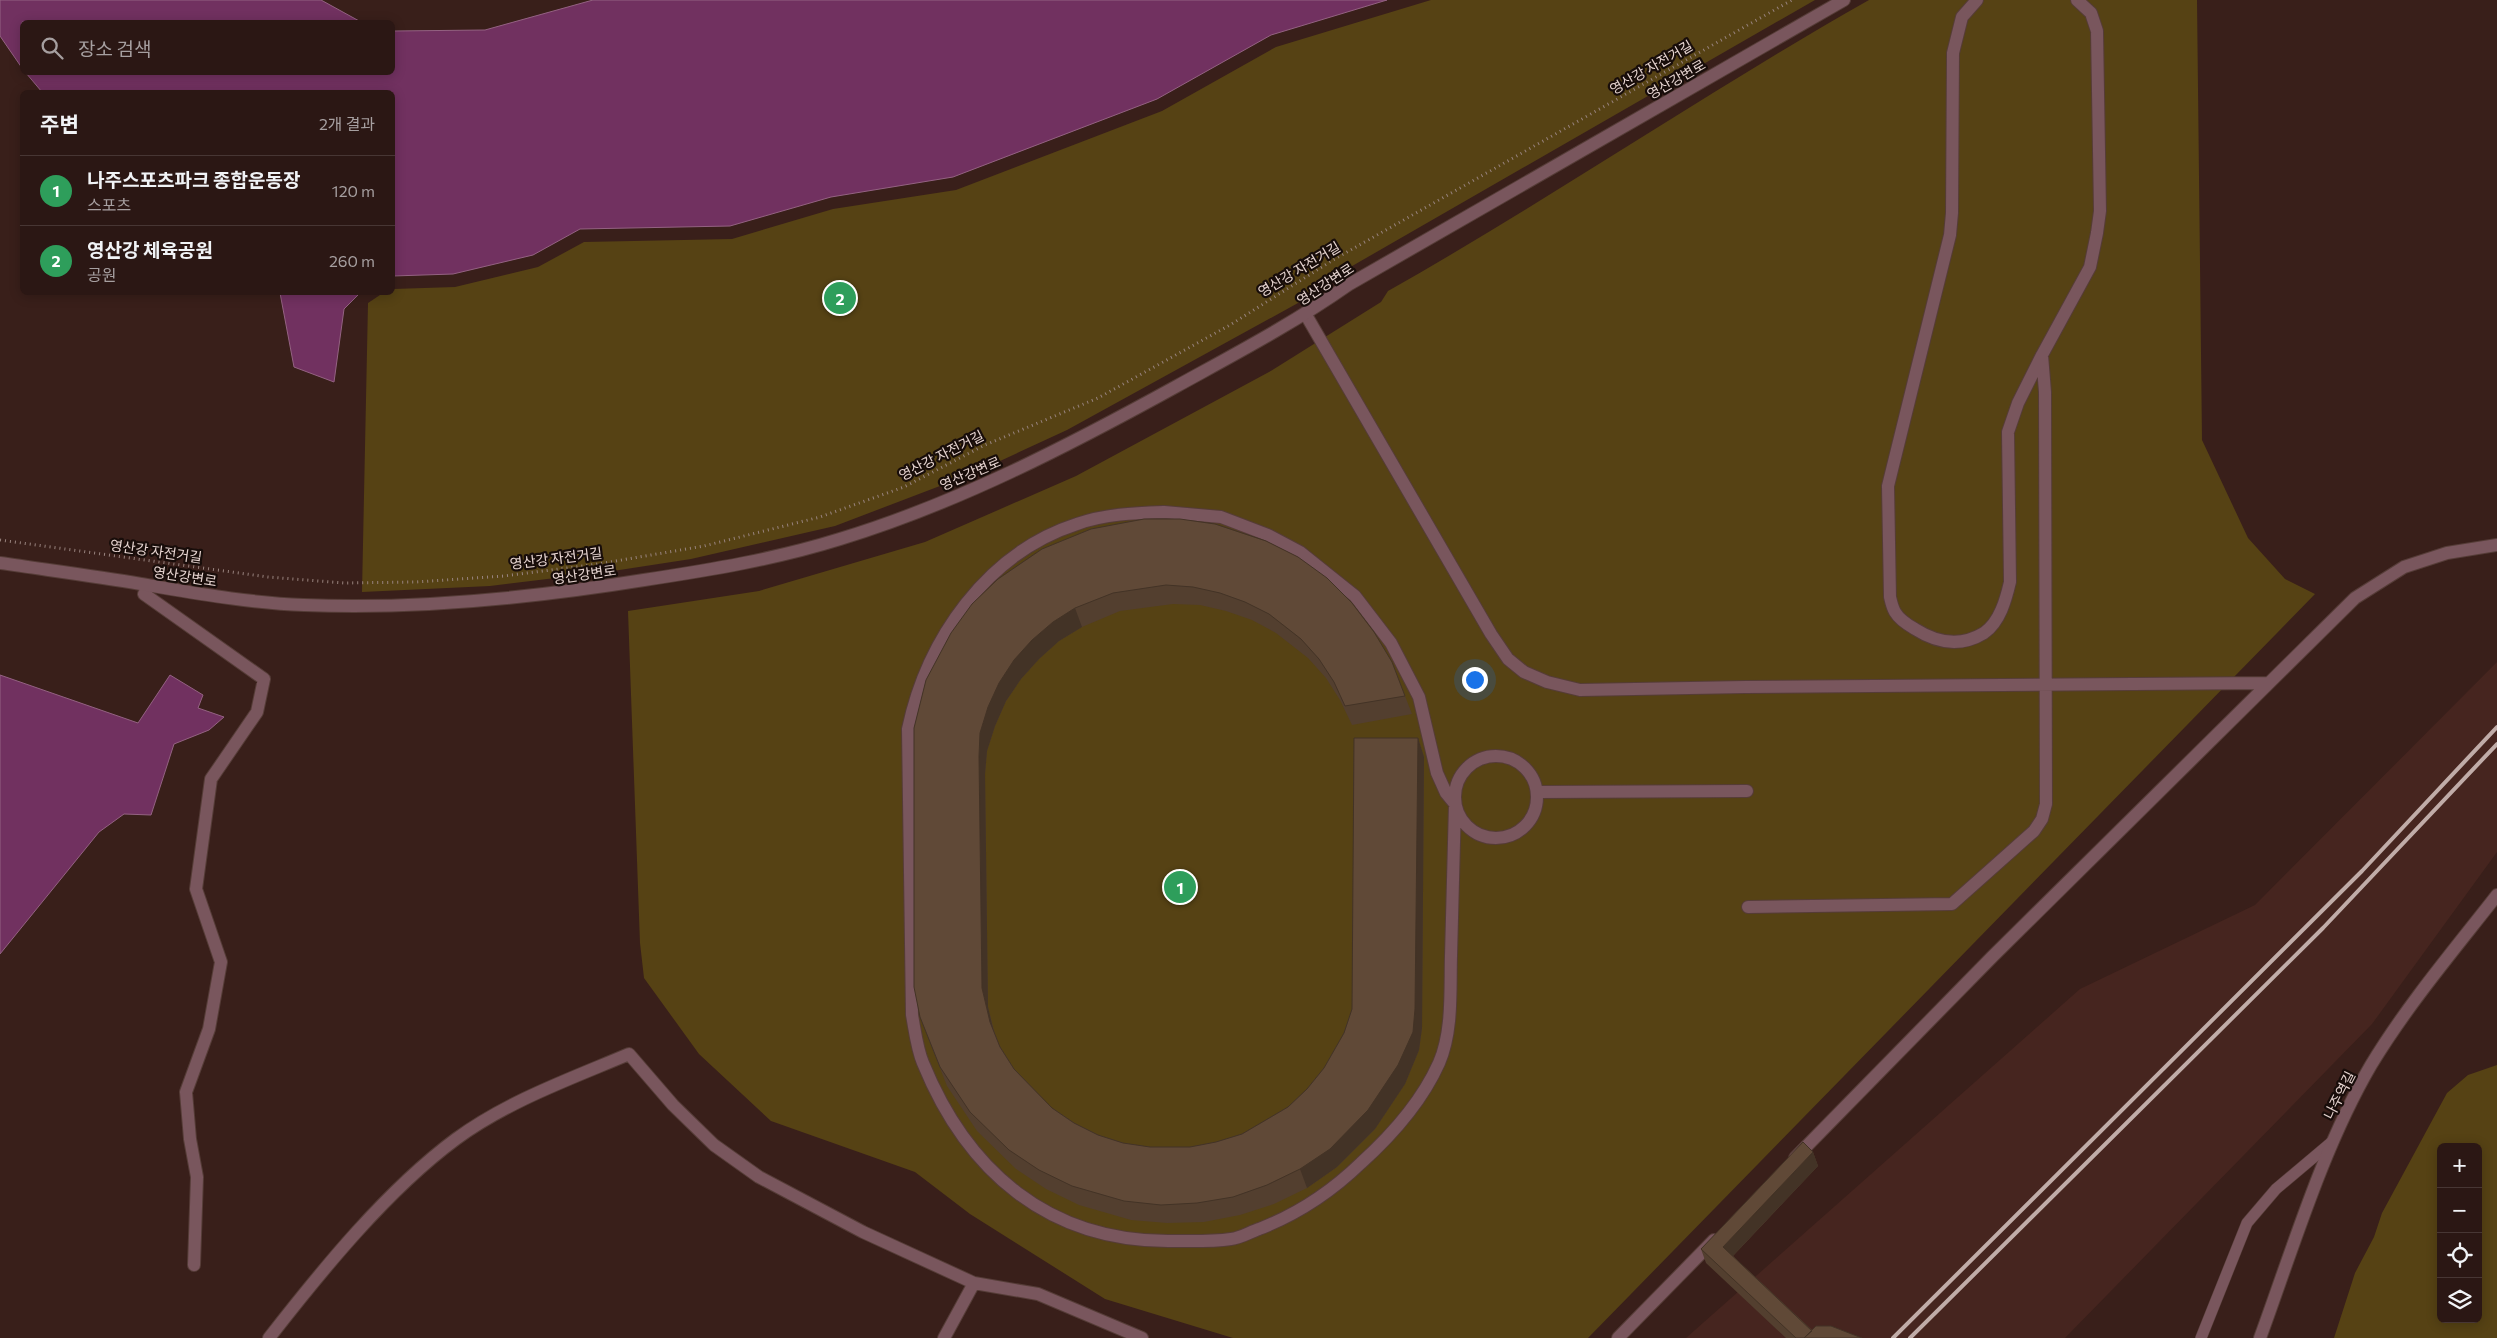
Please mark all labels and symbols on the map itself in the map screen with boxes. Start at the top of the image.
street label: 영산강 자전거길 [1607,36,1695,98]
street label: 영산강변로 [1644,55,1708,102]
street label: 영산강 자전거길 [1255,238,1343,300]
street label: 영산강변로 [1293,259,1357,309]
pin: 2 [824,279,856,317]
street label: 영산강 자전거길 [896,426,986,484]
street label: 영산강변로 [937,453,1003,493]
street label: 영산강 자전거길 [109,536,203,566]
street label: 영산강 자전거길 [509,544,603,572]
street label: 영산강변로 [551,561,617,587]
street label: 영산강변로 [152,563,218,589]
your location [1462,667,1488,693]
pin: 1 [1164,868,1196,906]
street label: 나주역길 [2320,1068,2358,1122]

